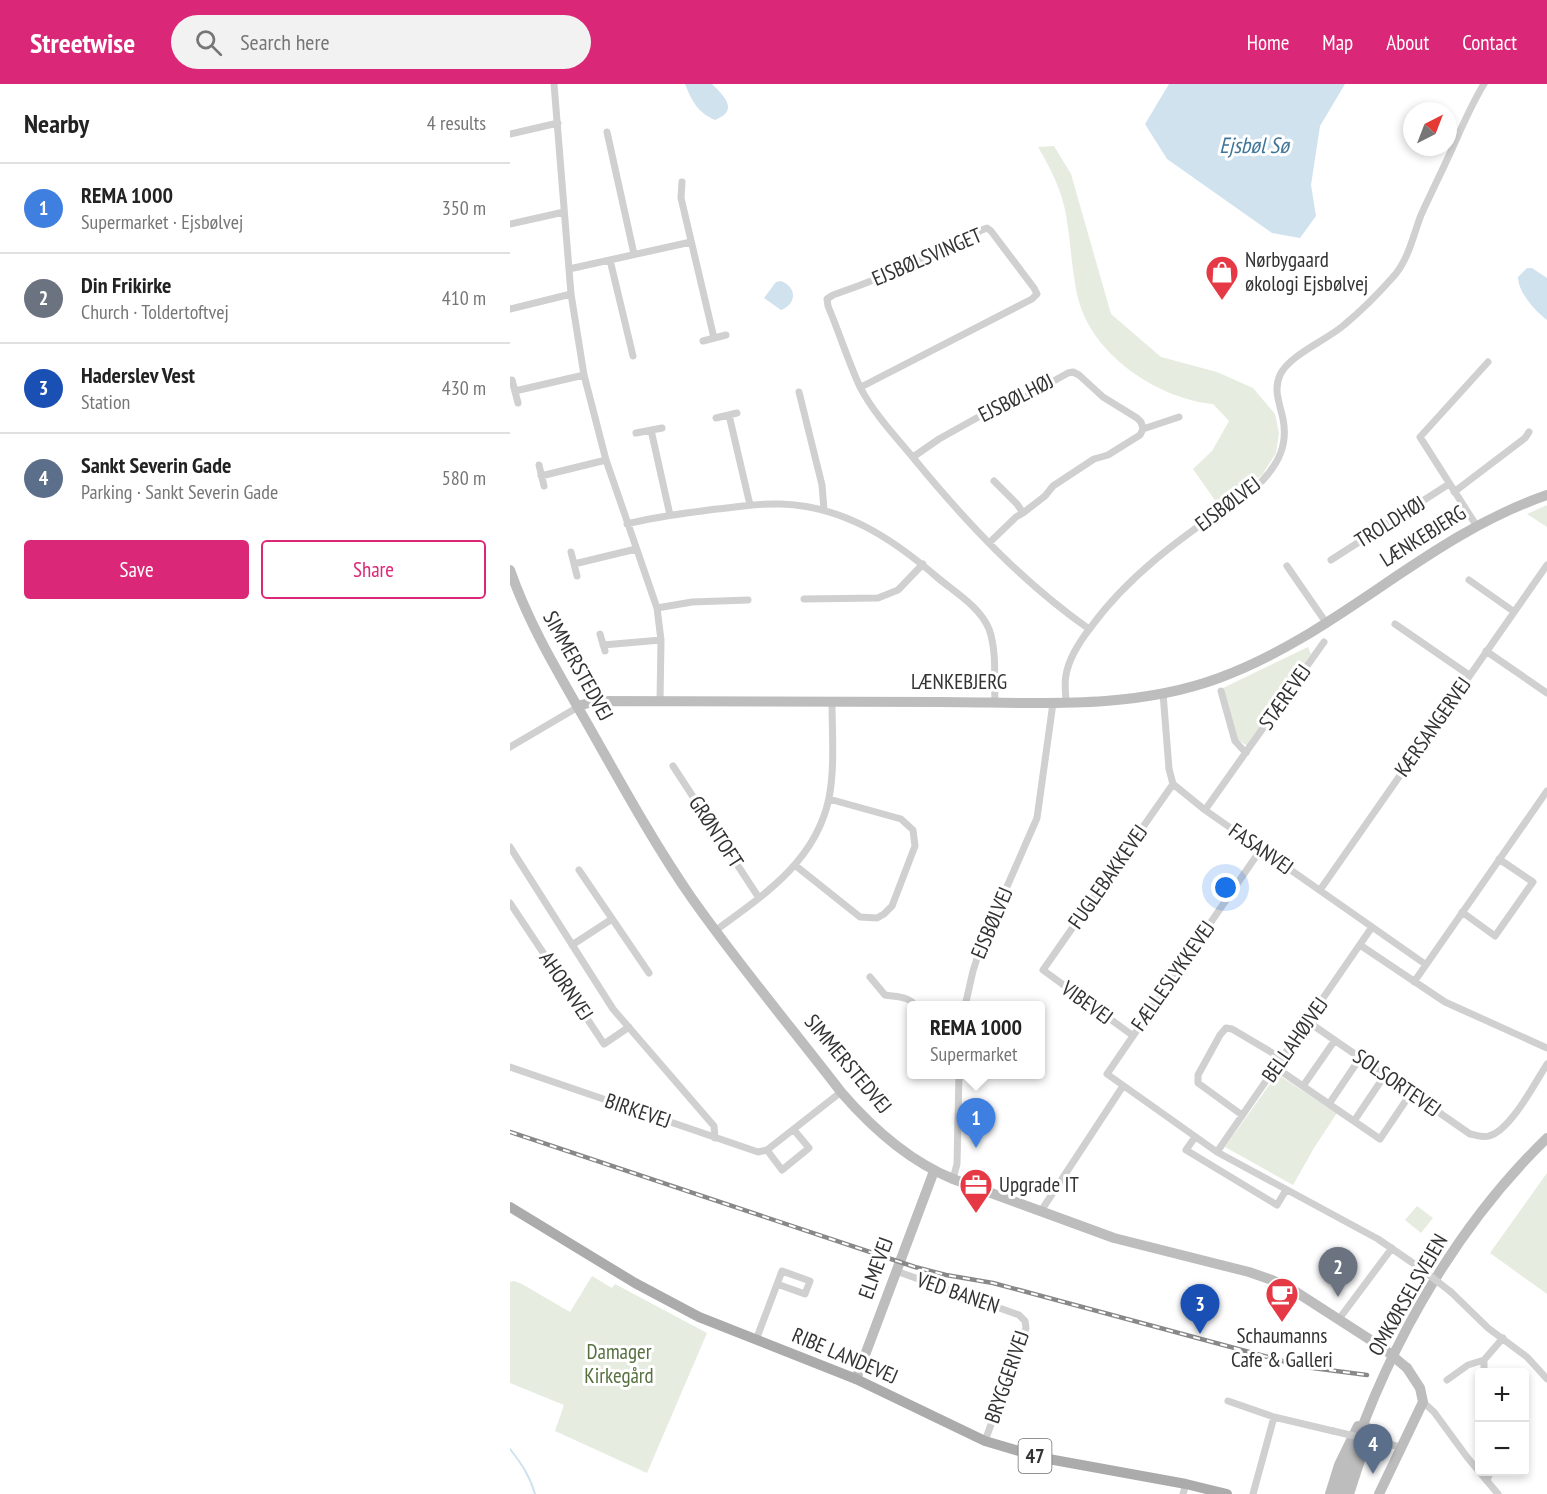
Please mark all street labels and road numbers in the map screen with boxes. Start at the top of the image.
street label: EJSBØLSVINGET [868,221,986,292]
street label: EJSBØLHØJ [974,367,1058,428]
street label: EJSBØLVEJ [1190,470,1266,537]
street label: TROLDHØJ [1350,489,1430,554]
street label: LÆNKEBJERG [1375,499,1471,572]
street label: SIMMERSTEDVEJ [537,606,620,725]
street label: STÆREVEJ [1252,659,1317,735]
street label: LÆNKEBJERG [911,668,1007,695]
street label: KÆRSANGERVEJ [1388,672,1477,782]
street label: GRØNTOFT [683,790,750,873]
street label: FASANVEJ [1224,817,1299,880]
street label: FUGLEBAKKEVEJ [1062,819,1153,934]
street label: EJSBØLVEJ [964,883,1019,963]
street label: FÆLLESLYKKEVEJ [1125,915,1220,1036]
street label: AHORNVEJ [533,946,599,1026]
street label: VIBEVEJ [1055,974,1118,1030]
street label: BELLAHØJVEJ [1255,992,1334,1088]
street label: SIMMERSTEDVEJ [799,1008,898,1119]
street label: SOLSORTEVEJ [1348,1043,1446,1123]
street label: BIRKEVEJ [602,1087,675,1134]
street label: OMKØRSELSVEJEN [1362,1229,1453,1360]
street label: ELMEVEJ [852,1233,899,1302]
street label: VED BANEN [912,1265,1003,1319]
street label: RIBE LANDEVEJ [788,1321,902,1390]
street label: BRYGGERIVEJ [978,1327,1035,1427]
road number: 47 [1018,1439,1052,1473]

